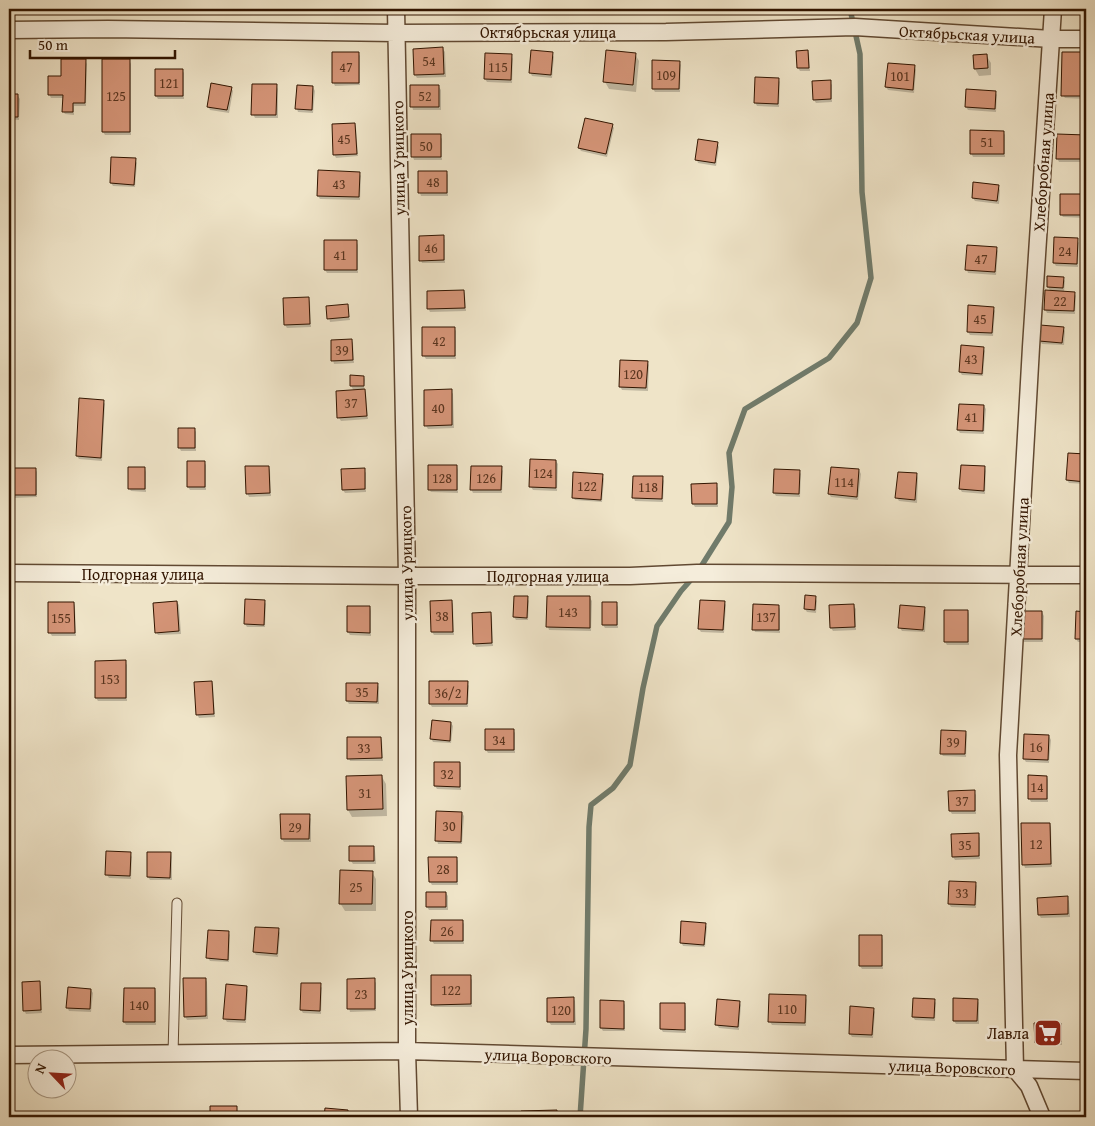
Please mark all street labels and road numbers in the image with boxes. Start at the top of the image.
street label: Октябрьская улица [898,18,1036,50]
street label: Октябрьская улица [480,20,616,44]
street label: Хлеборобная улица [1026,91,1060,232]
street label: улица Урицкого [385,100,411,217]
street label: Хлеборобная улица [1003,496,1035,637]
street label: улица Урицкого [393,505,419,622]
street label: Подгорная улица [82,562,205,586]
street label: Подгорная улица [487,564,610,588]
street label: улица Урицкого [395,910,419,1027]
street label: улица Воровского [483,1042,612,1070]
street label: улица Воровского [887,1053,1016,1081]

